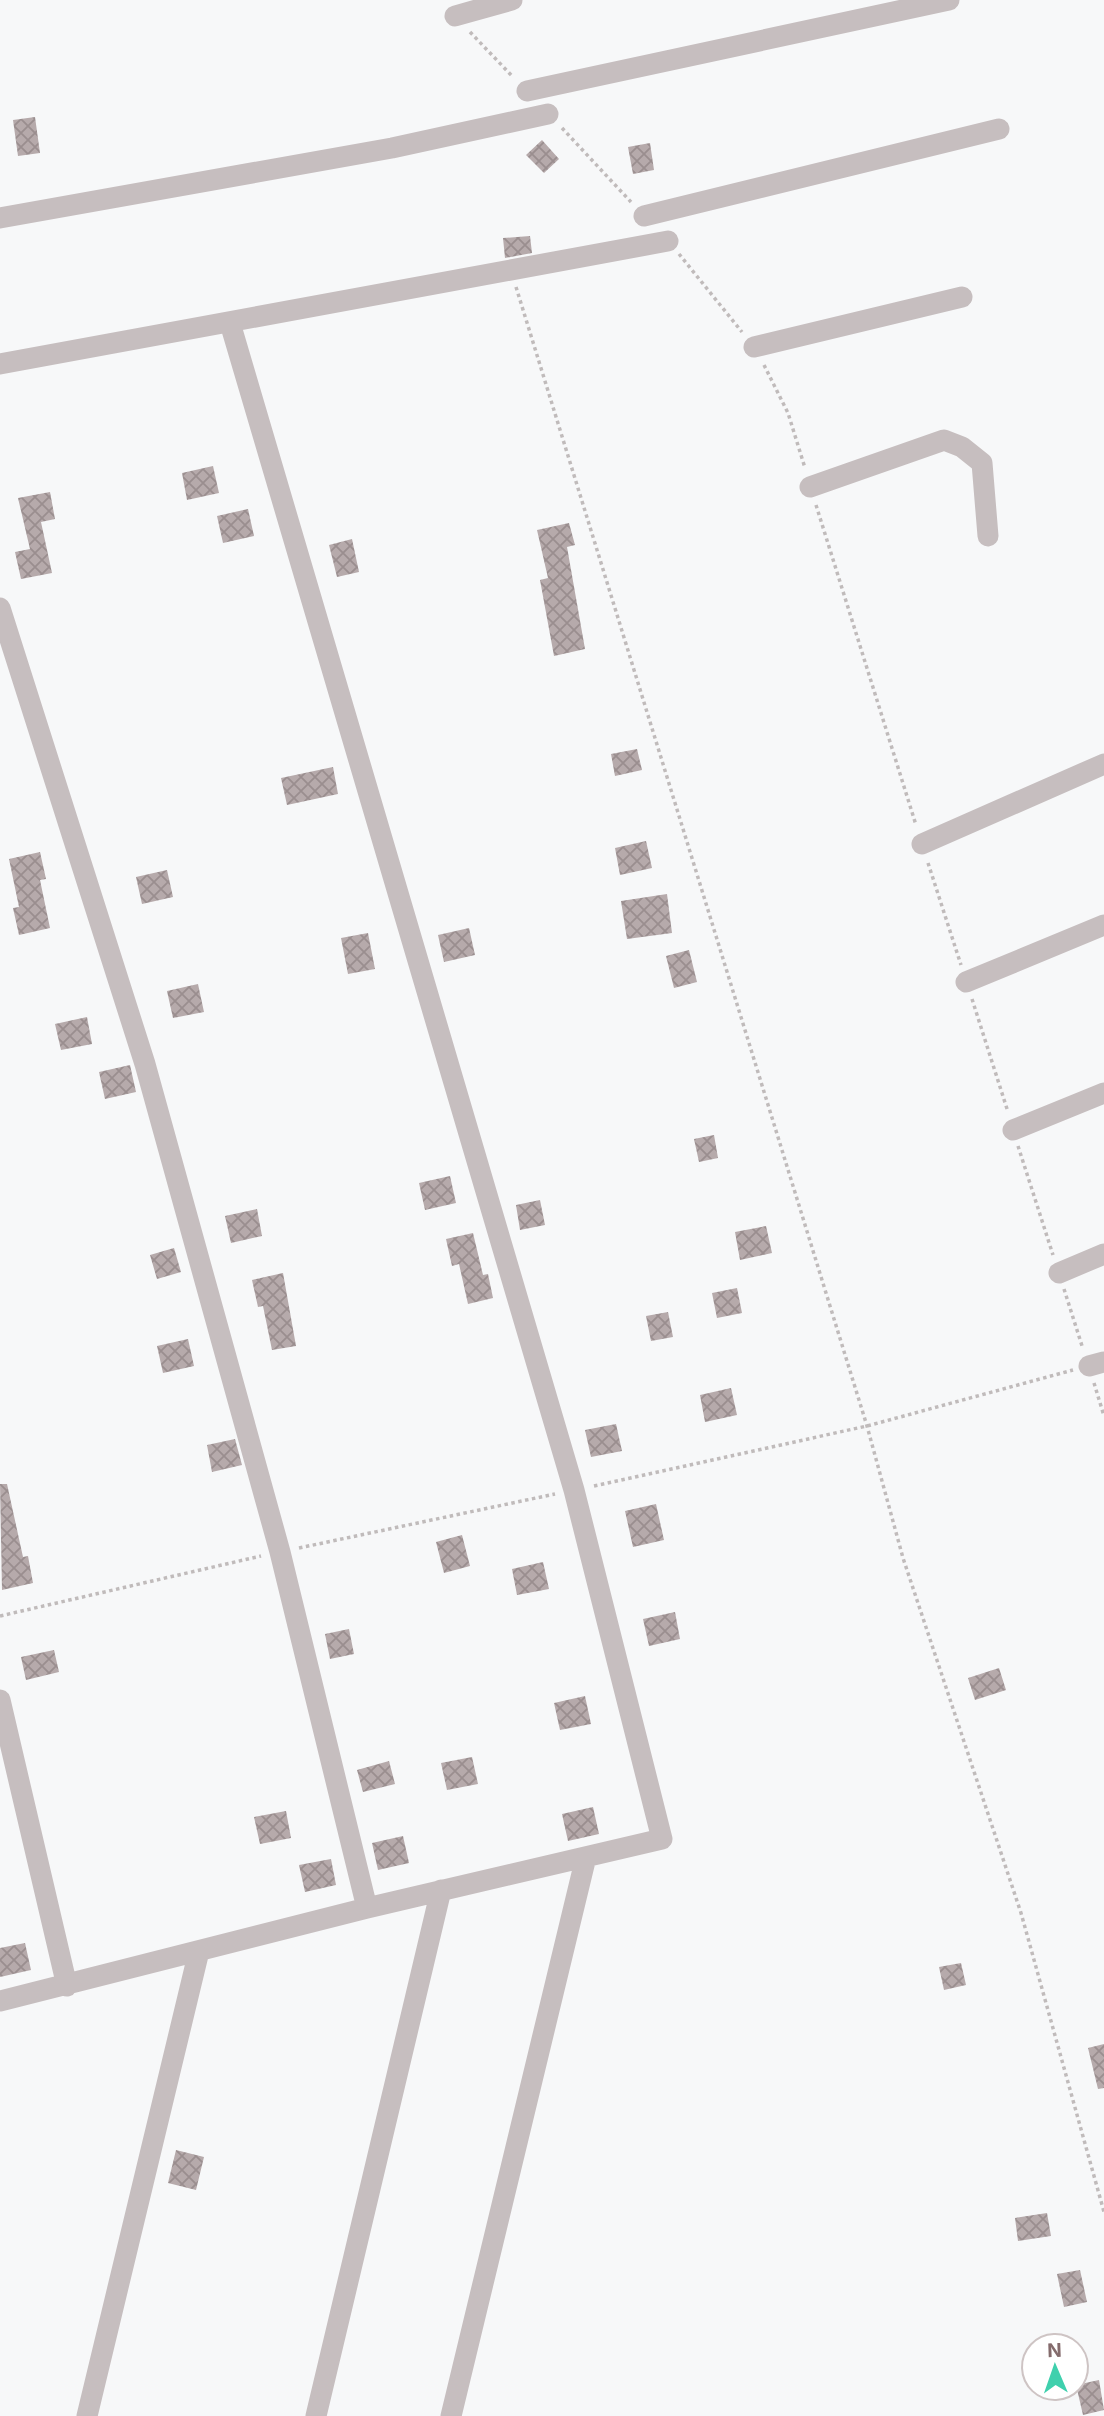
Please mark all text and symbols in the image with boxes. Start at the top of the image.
north arrow [1020,2332,1090,2402]
text: N [1047,2339,1062,2362]

